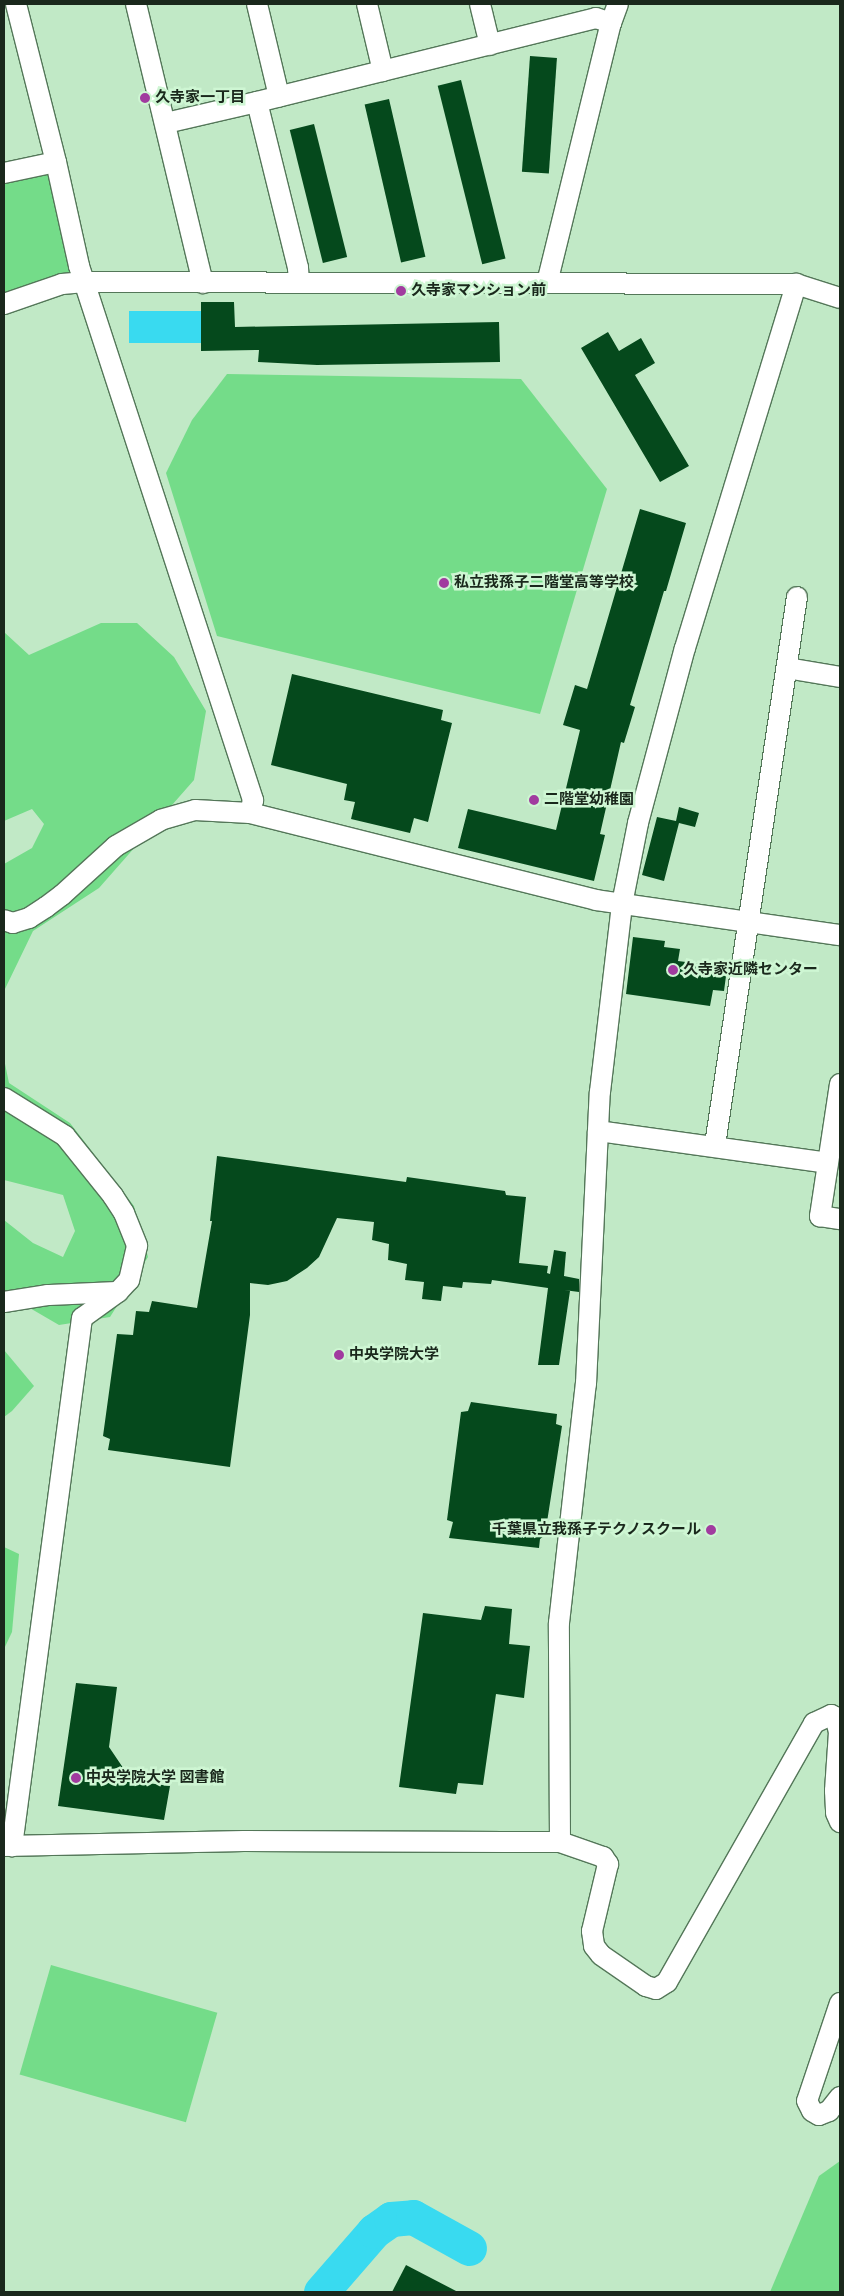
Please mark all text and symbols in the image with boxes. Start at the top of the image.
place label: 久寺家一丁目 [155,89,245,107]
marker: 久寺家一丁目 [139,92,151,104]
place label: 久寺家マンション前 [411,282,546,300]
marker: 久寺家マンション前 [395,285,407,297]
place label: 私立我孫子二階堂高等学校 [454,574,634,592]
marker: 私立我孫子二階堂高等学校 [438,577,450,589]
place label: 二階堂幼稚園 [544,791,634,809]
marker: 二階堂幼稚園 [528,794,540,806]
place label: 久寺家近隣センター [683,961,818,979]
marker: 久寺家近隣センター [667,964,679,976]
place label: 中央学院大学 [349,1346,439,1364]
marker: 中央学院大学 [333,1349,345,1361]
place label: 千葉県立我孫子テクノスクール [491,1521,701,1539]
marker: 千葉県立我孫子テクノスクール [705,1524,717,1536]
place label: 中央学院大学 図書館 [86,1769,225,1787]
marker: 中央学院大学 図書館 [70,1772,82,1784]

